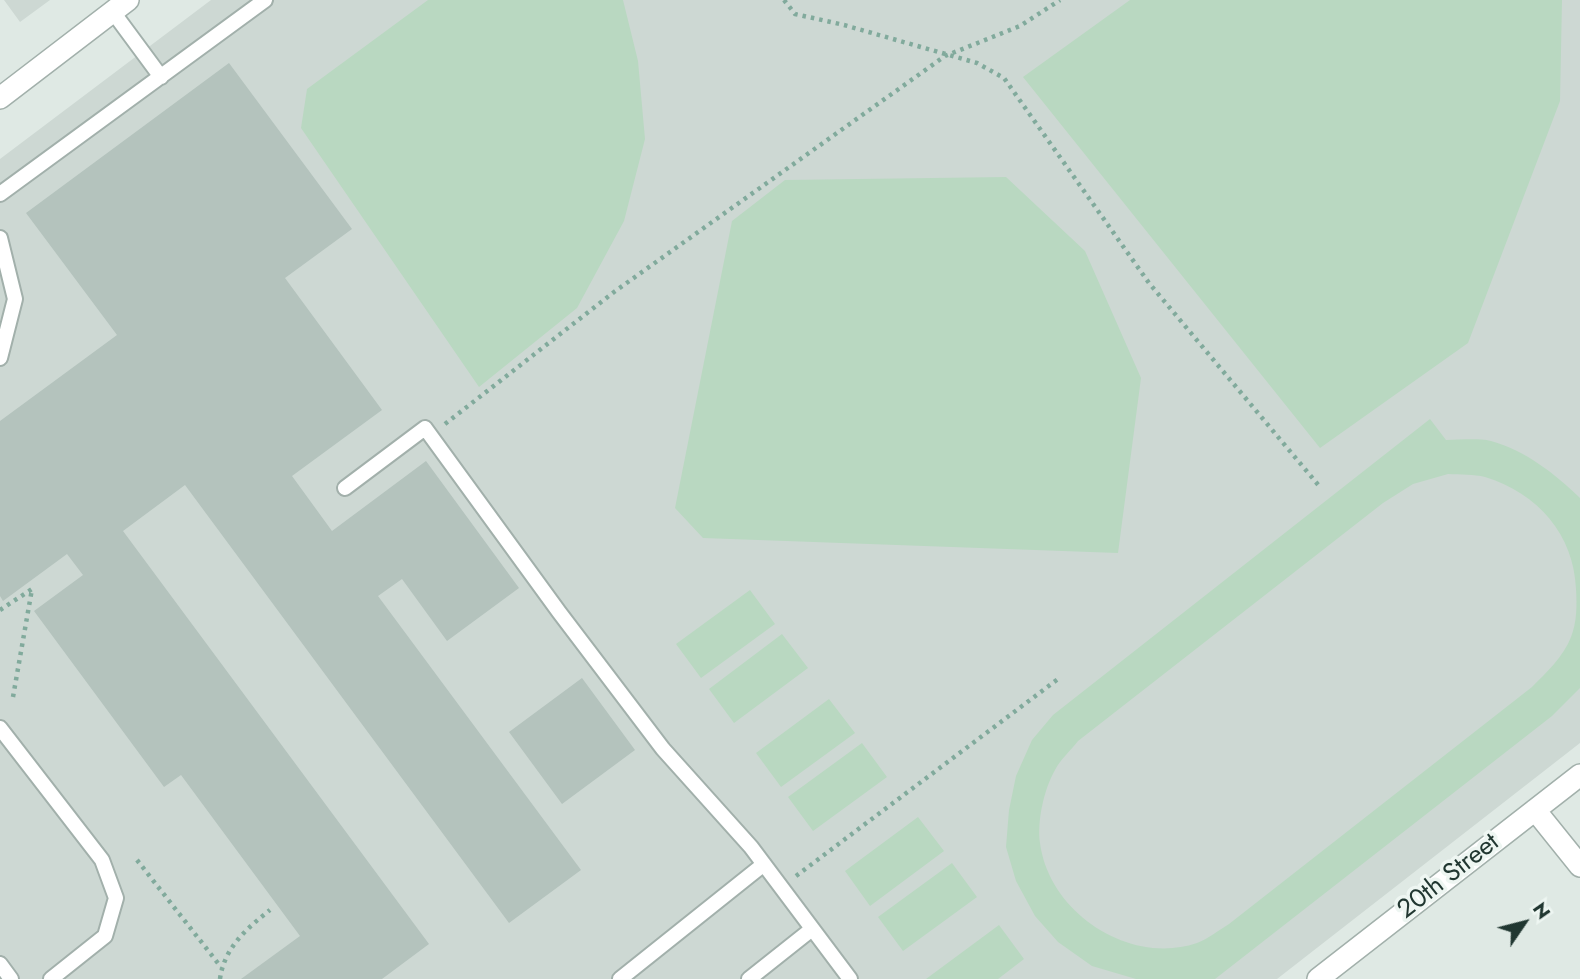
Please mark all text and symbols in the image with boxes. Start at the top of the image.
street label: 20th Street [1392,828,1506,926]
north arrow [1489,888,1559,958]
text: N [1526,897,1557,925]

